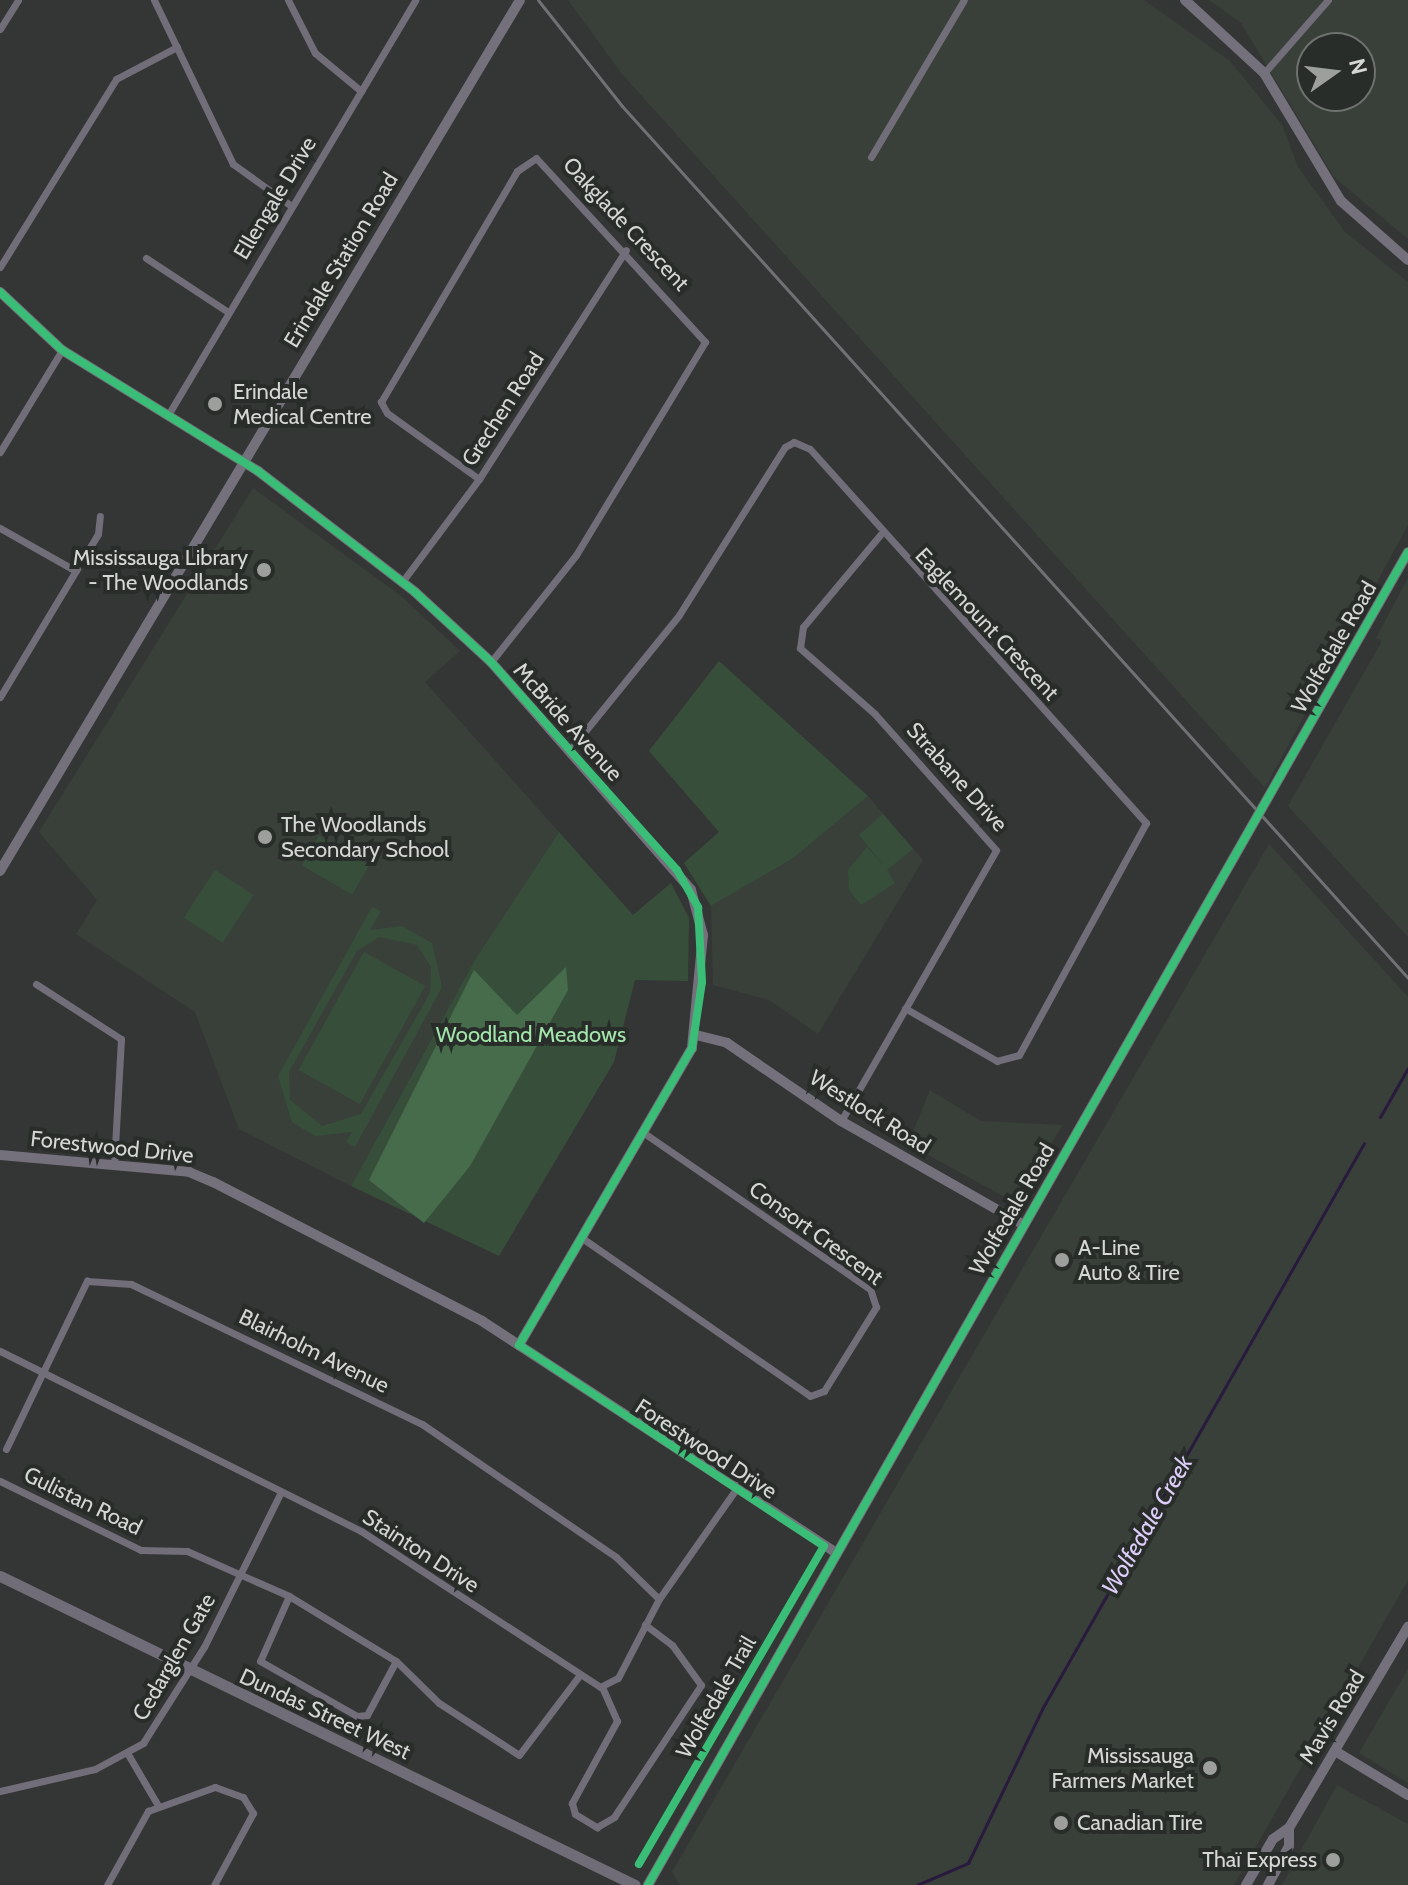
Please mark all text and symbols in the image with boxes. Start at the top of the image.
north arrow [1296,32,1376,112]
text: N [1343,56,1373,77]
street label: Ellengale Drive [228,132,322,264]
street label: Oakglade Crescent [557,152,695,296]
street label: Erindale Station Road [278,168,404,352]
street label: Grechen Road [456,347,550,471]
place label: Erindale Medical Centre [233,378,371,430]
marker: Erindale Medical Centre [204,393,226,415]
street label: Eaglemount Crescent [910,542,1064,706]
place label: Mississauga Library - The Woodlands [73,544,248,596]
marker: Mississauga Library - The Woodlands [255,561,273,579]
street label: Wolfedale Road [1286,577,1382,717]
street label: McBride Avenue [508,657,628,787]
street label: Strabane Drive [901,717,1013,837]
place label: The Woodlands Secondary School [281,811,449,862]
marker: The Woodlands Secondary School [256,828,274,846]
park label: Woodland Meadows [436,1022,626,1048]
street label: Westlock Road [805,1064,935,1160]
street label: Forestwood Drive [29,1125,195,1169]
street label: Wolfedale Road [964,1139,1060,1279]
street label: Consort Crescent [744,1176,888,1290]
place label: A-Line Auto & Tire [1078,1234,1180,1286]
marker: A-Line Auto & Tire [1053,1251,1071,1269]
street label: Blairholm Avenue [235,1303,393,1399]
street label: Forestwood Drive [630,1393,782,1505]
water label: Wolfedale Creek [1095,1450,1199,1600]
street label: Gulistan Road [20,1461,146,1541]
street label: Stainton Drive [358,1504,484,1598]
street label: Cedarglen Gate [127,1589,221,1725]
street label: Wolfedale Trail [670,1631,762,1763]
street label: Dundas Street West [235,1663,415,1765]
street label: Mavis Road [1294,1665,1370,1769]
place label: Mississauga Farmers Market [1051,1742,1194,1794]
marker: Mississauga Farmers Market [1201,1759,1219,1777]
place label: Canadian Tire [1077,1810,1203,1836]
marker: Canadian Tire [1052,1814,1070,1832]
place label: Thaï Express [1202,1847,1317,1873]
marker: Thaï Express [1324,1851,1342,1869]

